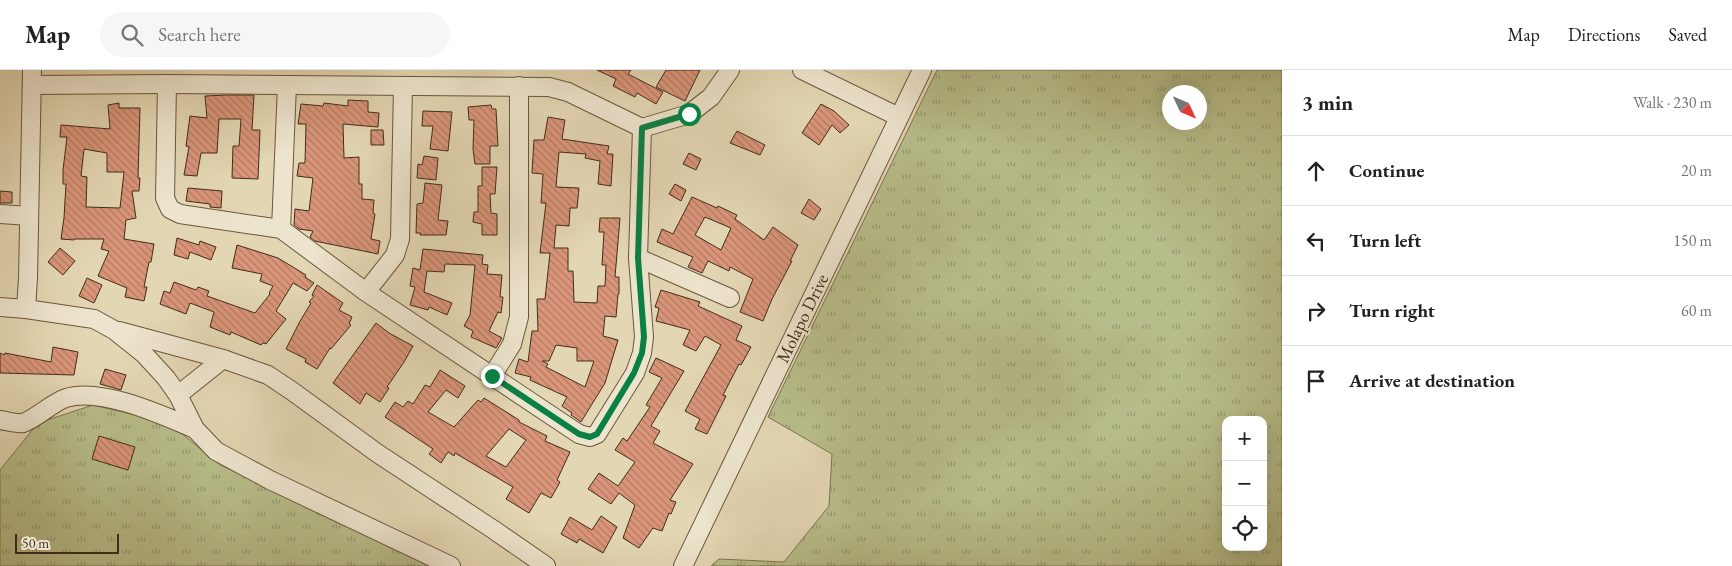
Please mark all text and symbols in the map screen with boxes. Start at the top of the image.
search box [100,12,450,57]
text: Map [25,19,70,50]
icon: search [118,21,146,49]
text: Search here [158,22,241,47]
text: Map [1508,23,1540,46]
text: Directions [1568,23,1640,46]
text: Saved [1668,23,1707,46]
north arrow [1162,85,1207,130]
text: 3 min [1302,89,1353,116]
text: Walk · 230 m [1633,92,1712,113]
route start [678,103,701,126]
icon: ahead [1302,157,1330,185]
text: Continue [1349,158,1424,183]
text: 20 m [1681,160,1712,181]
icon: left [1302,227,1330,255]
text: Turn left [1349,228,1421,253]
text: 150 m [1673,230,1712,251]
street label: Molapo Drive [771,270,833,366]
icon: right [1302,297,1330,325]
text: Turn right [1349,298,1435,323]
text: 60 m [1681,300,1712,321]
route end [481,365,504,388]
icon: arrive [1302,367,1330,395]
text: Arrive at destination [1349,368,1515,393]
map controls [1222,416,1267,551]
button: + [1222,416,1267,461]
button: − [1222,461,1267,506]
button: locate [1222,506,1267,551]
scale bar [15,531,119,554]
text: 50 m [22,534,49,552]

